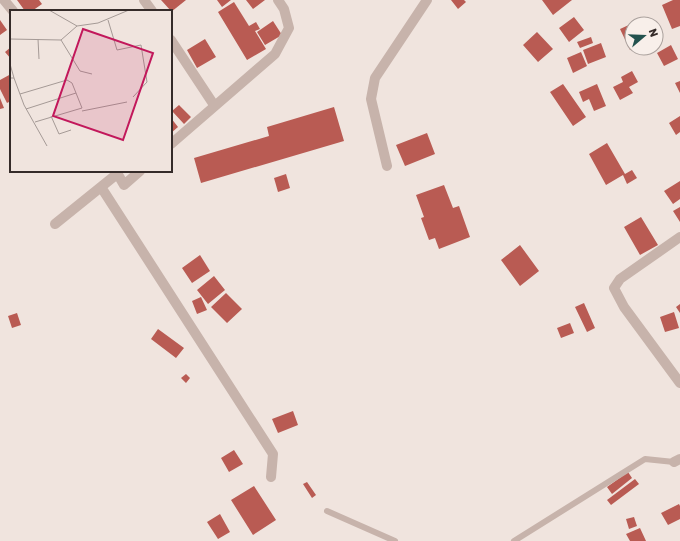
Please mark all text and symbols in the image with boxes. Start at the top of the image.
inset map [10,10,172,172]
north arrow [624,16,664,56]
text: N [646,27,660,39]

